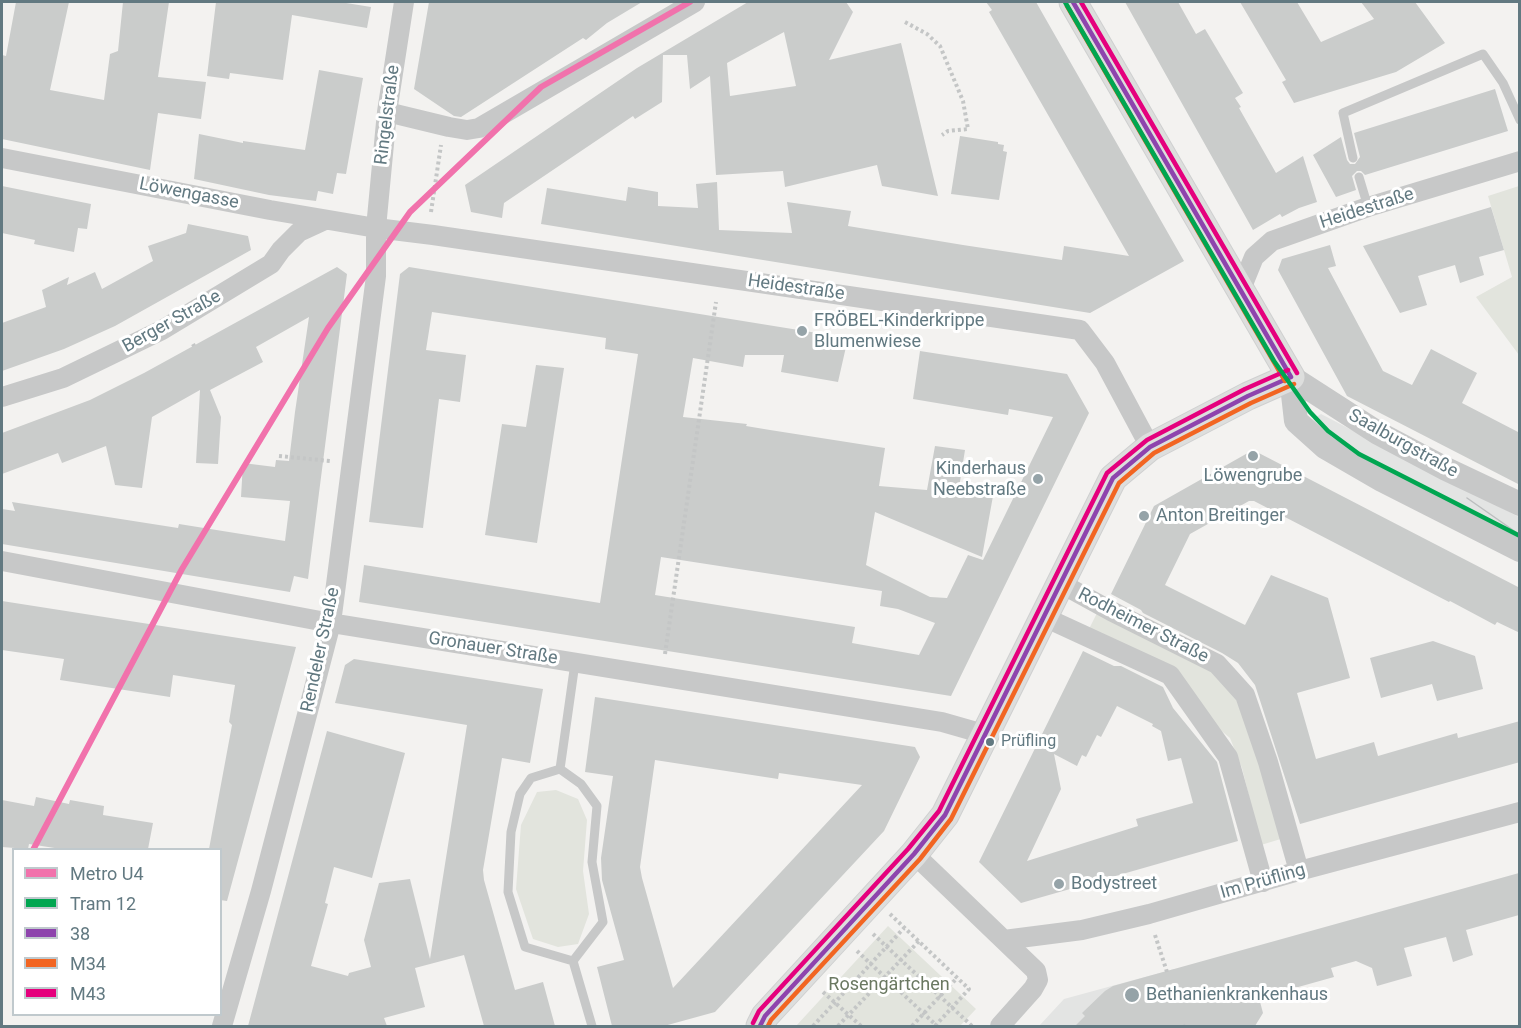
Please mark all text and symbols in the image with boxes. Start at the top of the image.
street label: Ringelstraße [371,64,405,166]
street label: Löwengasse [137,174,241,214]
street label: Heidestraße [1317,184,1417,234]
street label: Heidestraße [746,271,846,305]
street label: Berger Straße [119,286,225,358]
place label: FRÖBEL-Kinderkrippe Blumenwiese [814,310,984,352]
marker: FRÖBEL-Kinderkrippe Blumenwiese [795,324,809,338]
street label: Saalburgstraße [1345,405,1461,483]
marker: Löwengrube [1246,449,1260,463]
place label: Kinderhaus Neebstraße [933,458,1026,500]
place label: Löwengrube [1204,465,1302,487]
marker: Kinderhaus Neebstraße [1031,472,1045,486]
place label: Anton Breitinger [1156,505,1285,527]
marker: Anton Breitinger [1137,509,1151,523]
street label: Rodheimer Straße [1074,584,1212,668]
street label: Rendeler Straße [297,586,345,714]
street label: Gronauer Straße [427,628,559,670]
place label: Prüfling [1001,732,1056,752]
marker: Prüfling [984,736,996,748]
legend [12,848,222,1016]
street label: Im Prüfling [1218,860,1308,904]
text: Metro U4 [70,863,144,884]
place label: Bodystreet [1071,873,1157,895]
marker: Bodystreet [1052,877,1066,891]
text: Tram 12 [70,893,136,914]
text: 38 [70,923,90,944]
text: M34 [70,953,106,974]
park label: Rosengärtchen [828,974,950,996]
text: M43 [70,983,106,1004]
place label: Bethanienkrankenhaus [1146,984,1328,1006]
marker: Bethanienkrankenhaus [1123,986,1141,1004]

